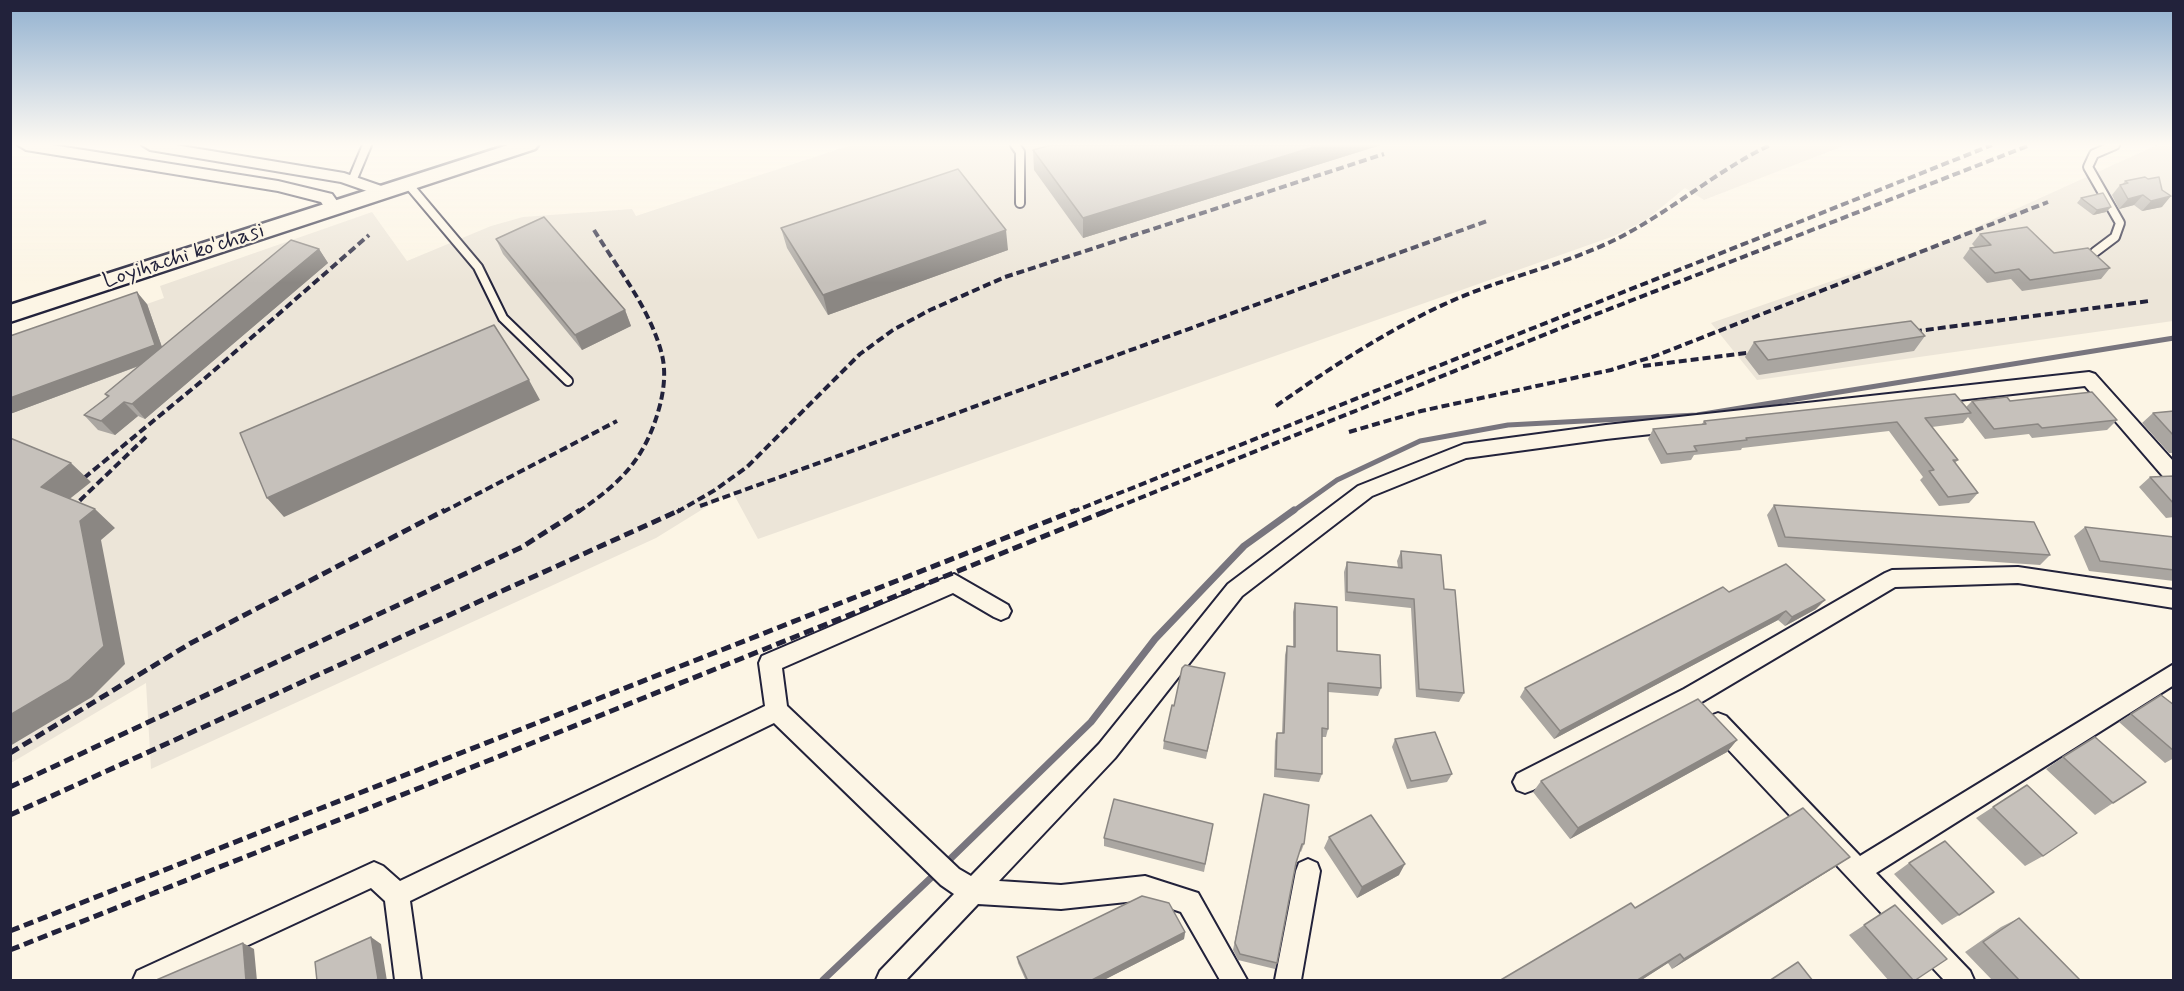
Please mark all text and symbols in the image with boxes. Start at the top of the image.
street label: Loyihachi ko'chasi [100,218,268,296]

